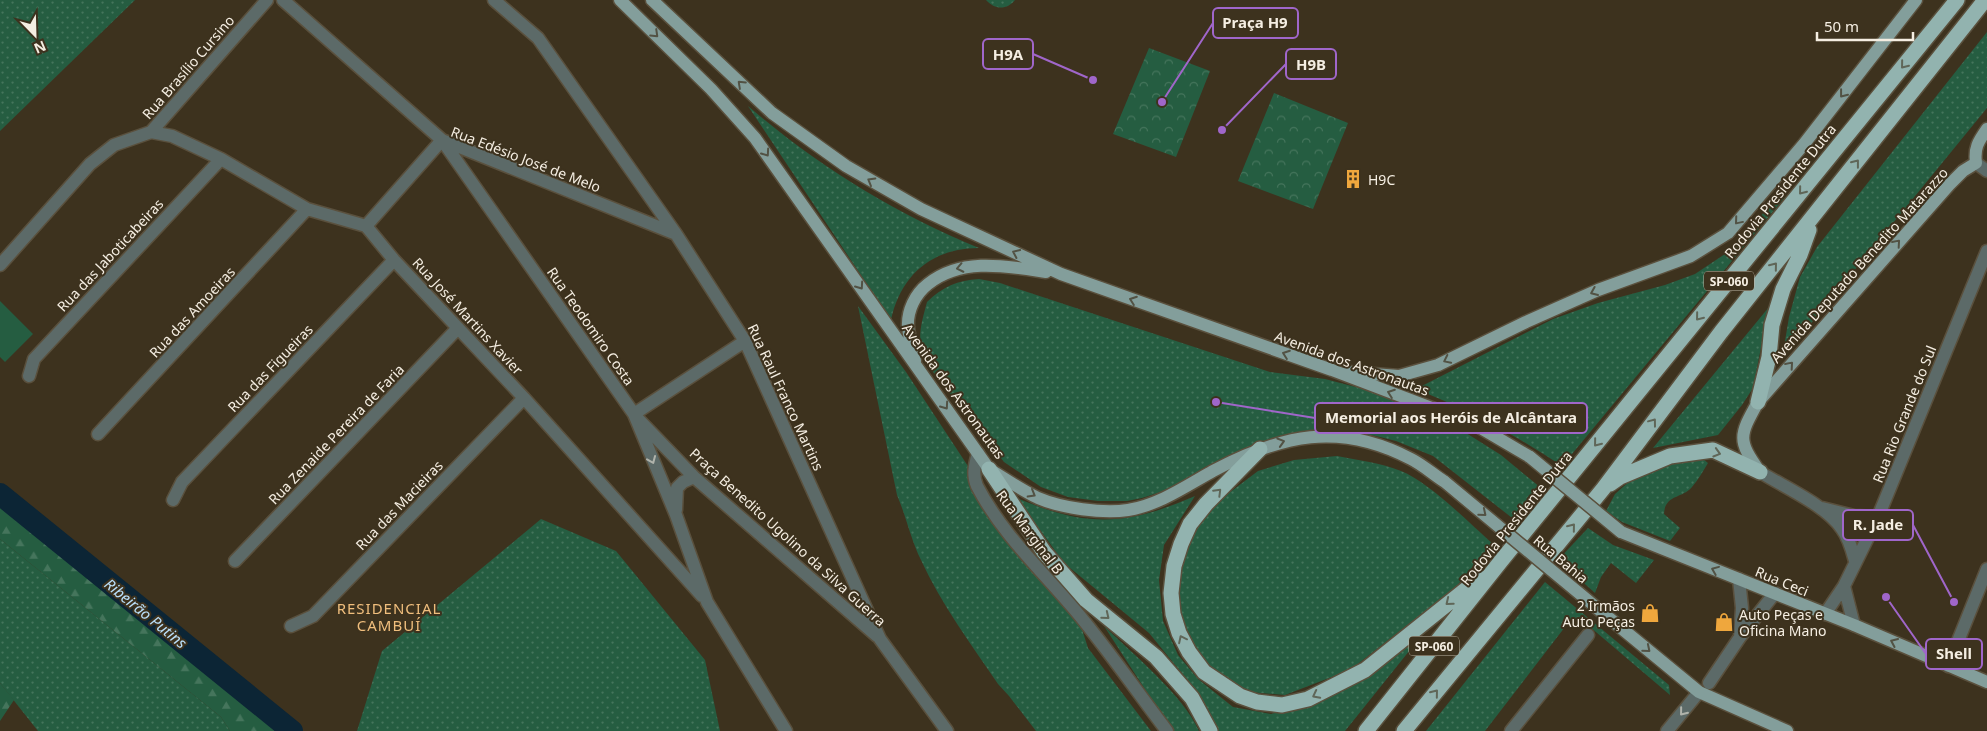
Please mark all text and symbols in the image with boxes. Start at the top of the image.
callout: Praça H9 [1213,8,1298,38]
north arrow [10,10,60,60]
scale bar [1817,10,1913,42]
street label: Rua Brasílio Cursino [138,11,238,123]
text: Praça H9 [1222,12,1288,32]
text: 50 m [1824,16,1859,36]
one-way arrow [650,28,659,37]
text: N [31,36,49,58]
callout: H9A [983,39,1033,69]
text: H9A [993,44,1024,64]
callout: H9B [1286,49,1336,79]
text: H9B [1296,54,1326,74]
one-way arrow [1902,59,1910,68]
one-way arrow [738,81,747,90]
one-way arrow [1840,88,1849,97]
street label: Rodovia Presidente Dutra [1720,120,1840,262]
street label: Rua Edésio José de Melo [448,122,604,196]
one-way arrow [760,147,769,157]
one-way arrow [1850,160,1859,169]
street label: Avenida Deputado Benedito Matarazzo [1766,163,1952,367]
building icon: H9C [1342,168,1364,190]
place label: H9C [1368,170,1395,189]
one-way arrow [868,177,877,187]
one-way arrow [1799,185,1807,194]
street label: Rua das Jaboticabeiras [53,194,168,316]
one-way arrow [1735,215,1744,224]
one-way arrow [1891,240,1900,249]
one-way arrow [1012,249,1021,260]
street label: Rua José Martins Xavier [409,253,528,379]
street label: Rua das Amoeiras [145,262,239,362]
one-way arrow [956,262,965,273]
street label: Rua Teodomiro Costa [543,263,639,389]
one-way arrow [1769,263,1777,272]
road number: SP-060 [1704,272,1754,290]
one-way arrow [854,280,863,289]
one-way arrow [1590,285,1599,296]
one-way arrow [1129,296,1138,306]
one-way arrow [1697,311,1705,320]
street label: Avenida dos Astronautas [898,319,1010,463]
street label: Rua das Figueiras [223,320,317,416]
street label: Rua Raul Franco Martins [744,321,828,474]
street label: Avenida dos Astronautas [1272,326,1432,400]
street label: Rua Rio Grande do Sul [1868,343,1940,485]
one-way arrow [1282,350,1291,360]
one-way arrow [1443,354,1452,365]
street label: Rua Zenaide Pereira de Faria [264,360,408,508]
one-way arrow [1784,362,1793,371]
one-way arrow [1387,389,1396,399]
one-way arrow [939,400,947,409]
callout: Memorial aos Heróis de Alcântara [1315,403,1587,433]
text: Memorial aos Heróis de Alcântara [1325,407,1577,427]
one-way arrow [1647,418,1656,428]
one-way arrow [1594,437,1602,446]
one-way arrow [1277,438,1285,448]
street label: Praça Benedito Ugolino da Silva Guerra [686,444,890,630]
street label: Rodovia Presidente Dutra [1456,447,1576,589]
one-way arrow [1712,448,1720,458]
one-way arrow [646,455,657,464]
street label: Rua das Macieiras [351,456,447,554]
street label: Rua Marginal B [992,486,1068,578]
one-way arrow [1026,487,1035,497]
one-way arrow [1212,489,1221,498]
one-way arrow [1477,508,1486,517]
callout: R. Jade [1843,510,1913,540]
text: R. Jade [1853,514,1903,534]
one-way arrow [1566,524,1574,533]
street label: Rua Bahia [1530,531,1592,587]
street label: Rua Ceci [1753,562,1811,600]
one-way arrow [1711,566,1720,576]
water label: Ribeirão Putins [101,574,192,653]
place label: 2 Irmãos Auto Peças [1563,596,1635,631]
one-way arrow [1446,597,1455,605]
district label: RESIDENCIAL CAMBUÍ [337,598,441,635]
shop icon: 2 Irmãos Auto Peças [1639,602,1661,624]
place label: Auto Peças e Oficina Mano [1739,605,1827,640]
one-way arrow [1100,611,1109,619]
shop icon: Auto Peças e Oficina Mano [1713,611,1735,633]
one-way arrow [1179,635,1189,644]
road number: SP-060 [1409,636,1459,656]
one-way arrow [1890,638,1899,649]
callout: Shell [1926,639,1982,669]
one-way arrow [1641,643,1650,652]
text: Shell [1936,643,1972,663]
one-way arrow [1312,689,1321,699]
one-way arrow [1430,690,1439,699]
one-way arrow [1680,706,1689,715]

